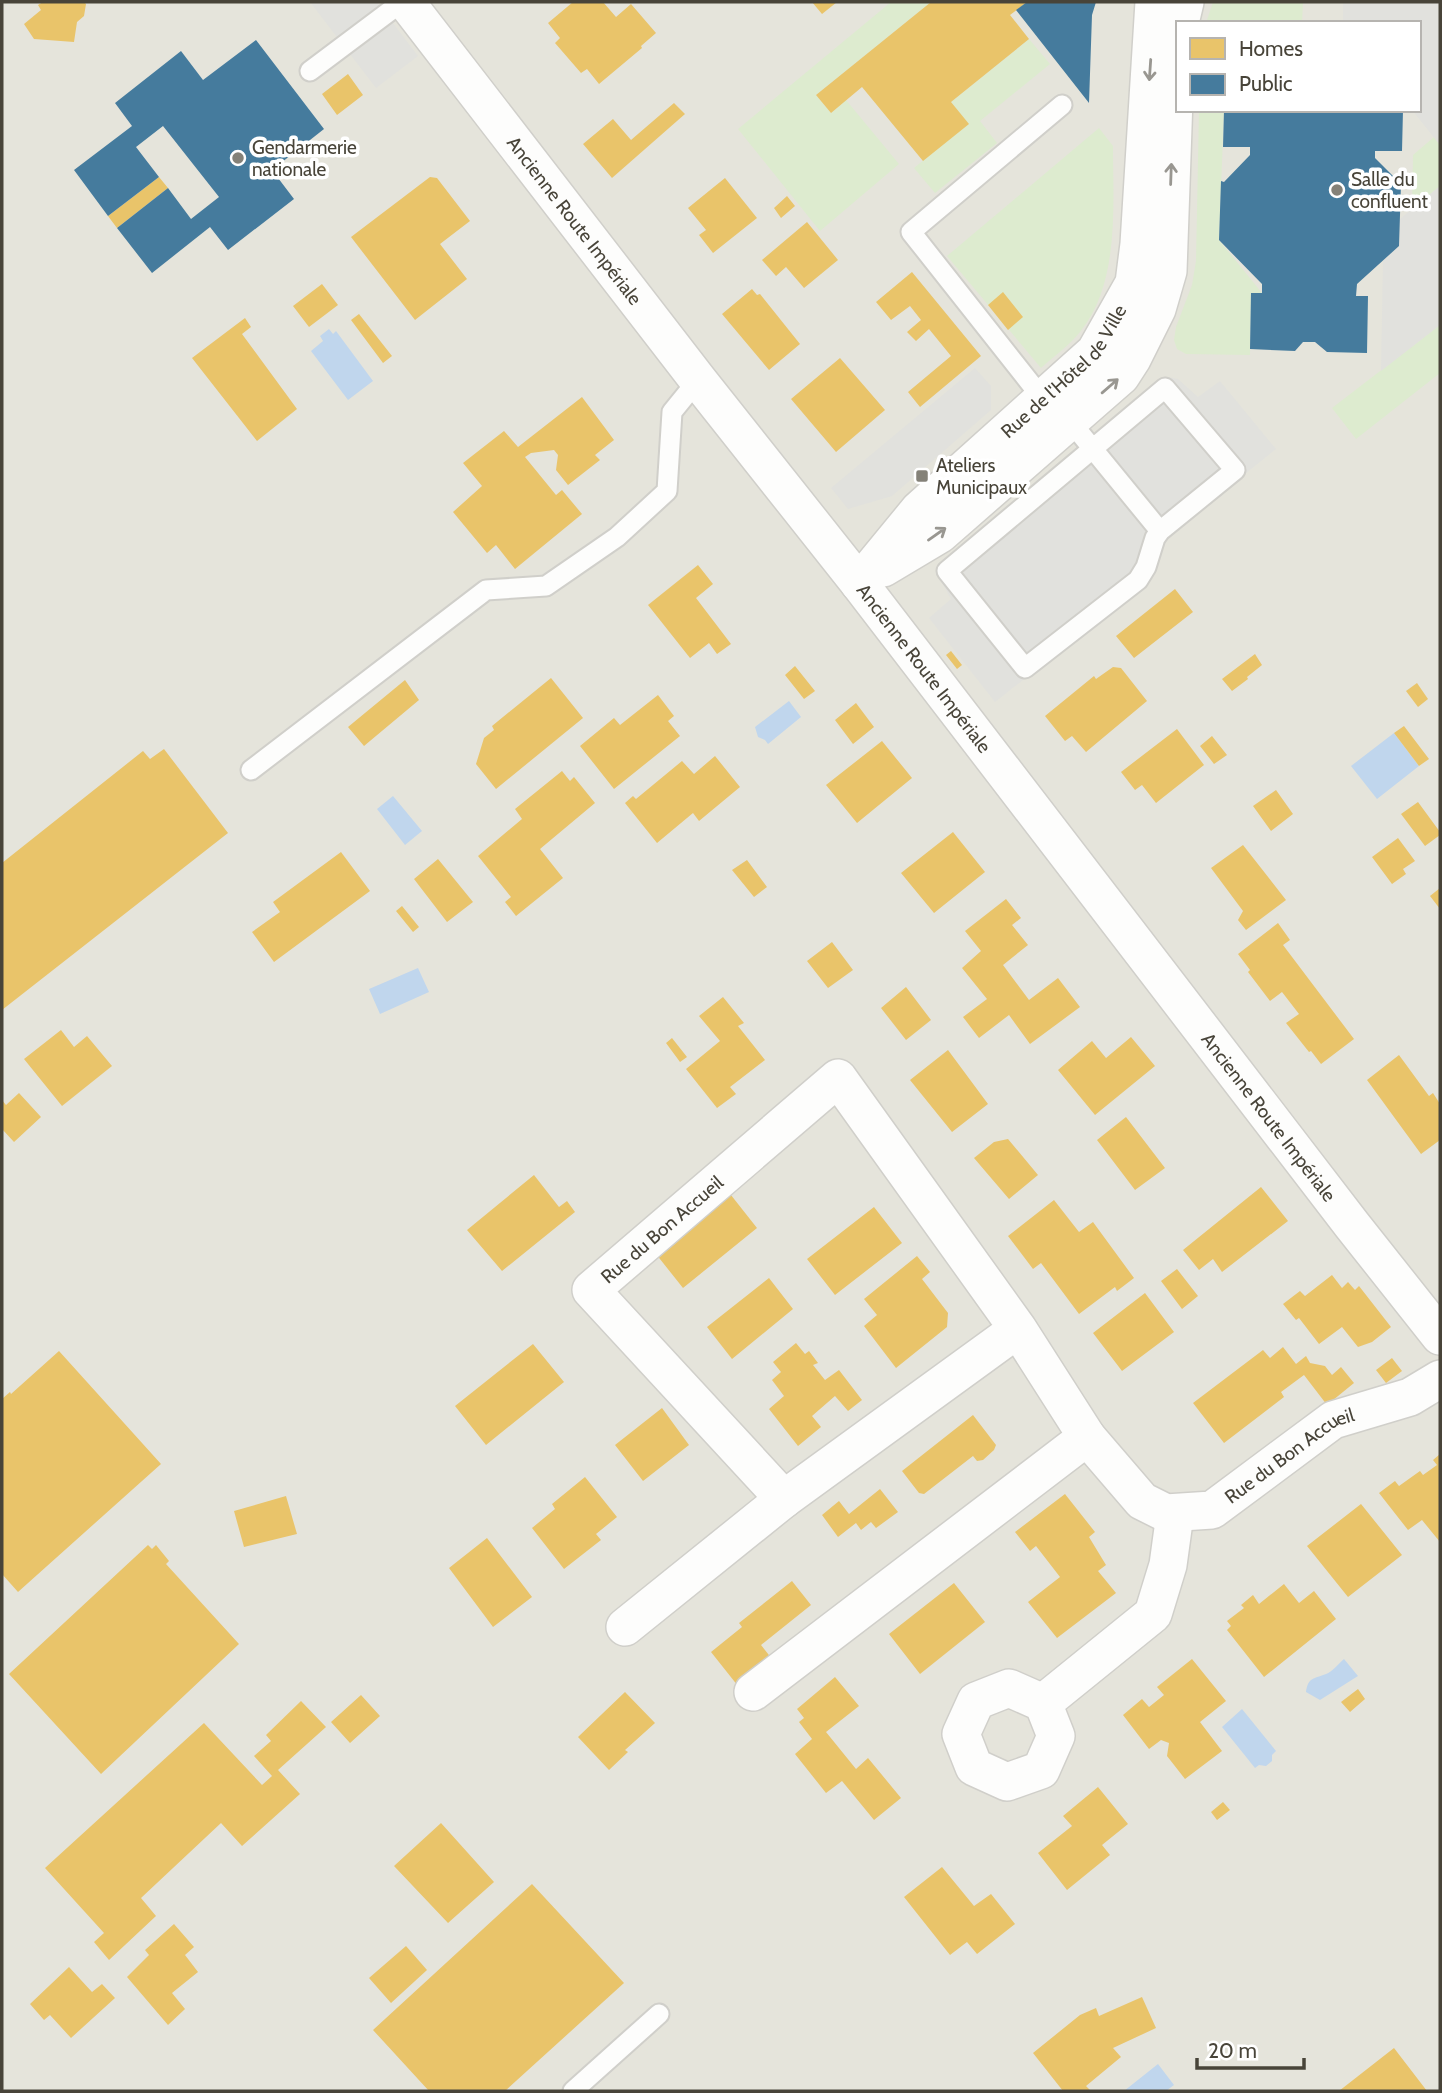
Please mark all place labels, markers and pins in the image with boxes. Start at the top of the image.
place label: Gendarmerie nationale [252,136,357,181]
marker: Gendarmerie nationale [230,150,246,166]
place label: Salle du confluent [1351,168,1428,213]
marker: Salle du confluent [1329,182,1345,198]
place label: Ateliers Municipaux [936,454,1027,499]
marker: Ateliers Municipaux [914,468,930,484]

